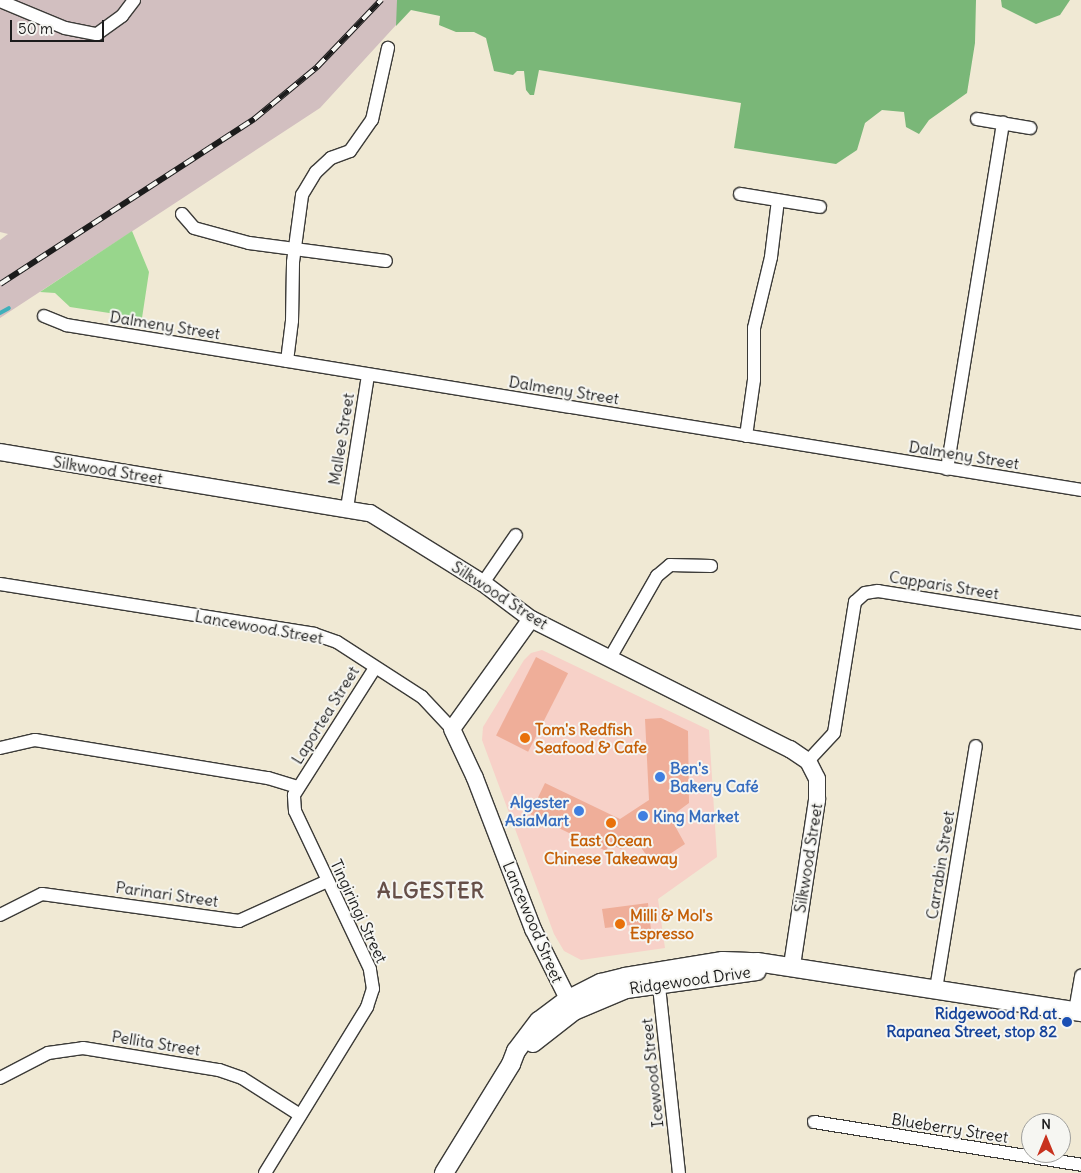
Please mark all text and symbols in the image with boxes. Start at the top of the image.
scale bar [12,10,106,42]
text: 50 m [18,19,53,38]
street label: Dalmeny Street [108,307,222,343]
street label: Dalmeny Street [507,372,621,408]
street label: Mallee Street [324,392,358,486]
street label: Dalmeny Street [907,437,1021,473]
street label: Silkwood Street [52,452,164,488]
street label: Silkwood Street [448,557,552,633]
street label: Capparis Street [888,567,1000,603]
street label: Lancewood Street [193,606,325,648]
street label: Laportea Street [287,662,363,768]
place label: Tom's Redfish Seafood & Cafe [535,719,647,757]
marker: Tom's Redfish Seafood & Cafe [519,732,531,744]
place label: Ben's Bakery Café [670,758,759,796]
marker: Ben's Bakery Café [654,771,666,783]
place label: Algester AsiaMart [505,792,569,830]
street label: Silkwood Street [790,802,826,914]
marker: Algester AsiaMart [573,805,585,817]
place label: King Market [653,806,739,826]
street label: Carrabin Street [922,809,958,921]
marker: King Market [637,810,649,822]
marker: East Ocean Chinese Takeaway [605,817,617,829]
place label: East Ocean Chinese Takeaway [544,830,678,868]
street label: Tingiringi Street [327,856,391,966]
street label: Lancewood Street [499,858,567,986]
street label: Parinari Street [114,877,220,911]
district label: ALGESTER [376,878,486,904]
place label: Milli & Mol's Espresso [630,905,713,943]
marker: Milli & Mol's Espresso [614,918,626,930]
street label: Ridgewood Drive [628,962,752,998]
place label: Ridgewood Rd at Rapanea Street, stop 82 [886,1003,1057,1041]
marker: Ridgewood Rd at Rapanea Street, stop 82 [1061,1016,1073,1028]
street label: Icewood Street [637,1018,667,1128]
street label: Pellita Street [110,1027,202,1059]
street label: Blueberry Street [890,1109,1010,1147]
north arrow [1021,1113,1071,1163]
text: N [1041,1115,1051,1133]

